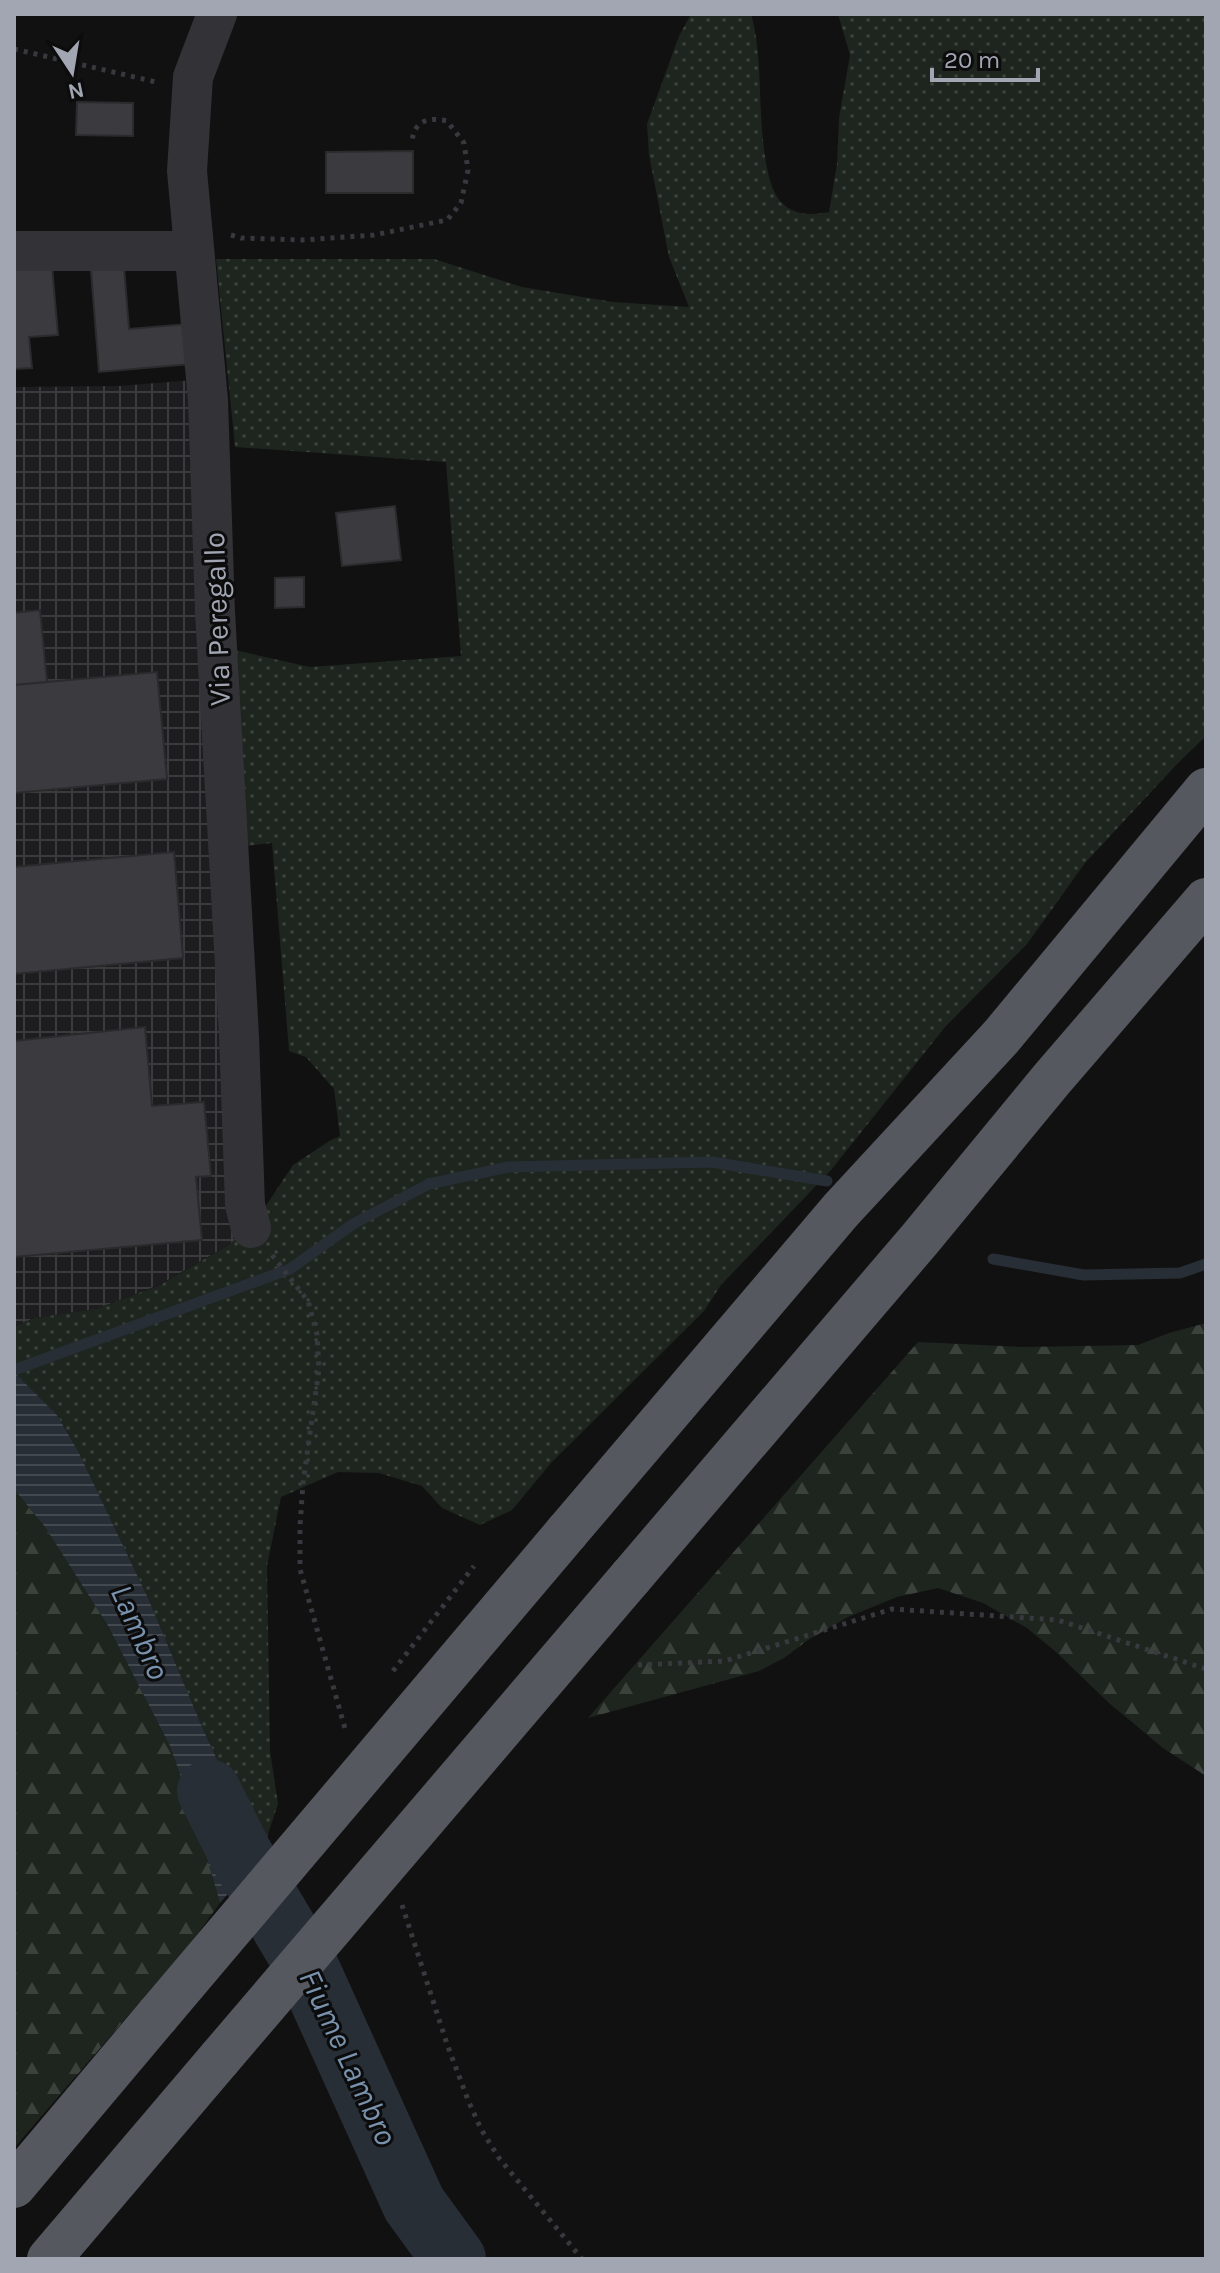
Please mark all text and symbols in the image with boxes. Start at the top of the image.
north arrow [32,32,112,112]
scale bar [932,32,1038,82]
text: 20 m [944,46,1000,74]
text: N [66,76,86,105]
street label: Via Peregallo [196,531,238,707]
water label: Lambro [103,1579,177,1685]
water label: Fiume Lambro [291,1963,405,2151]

